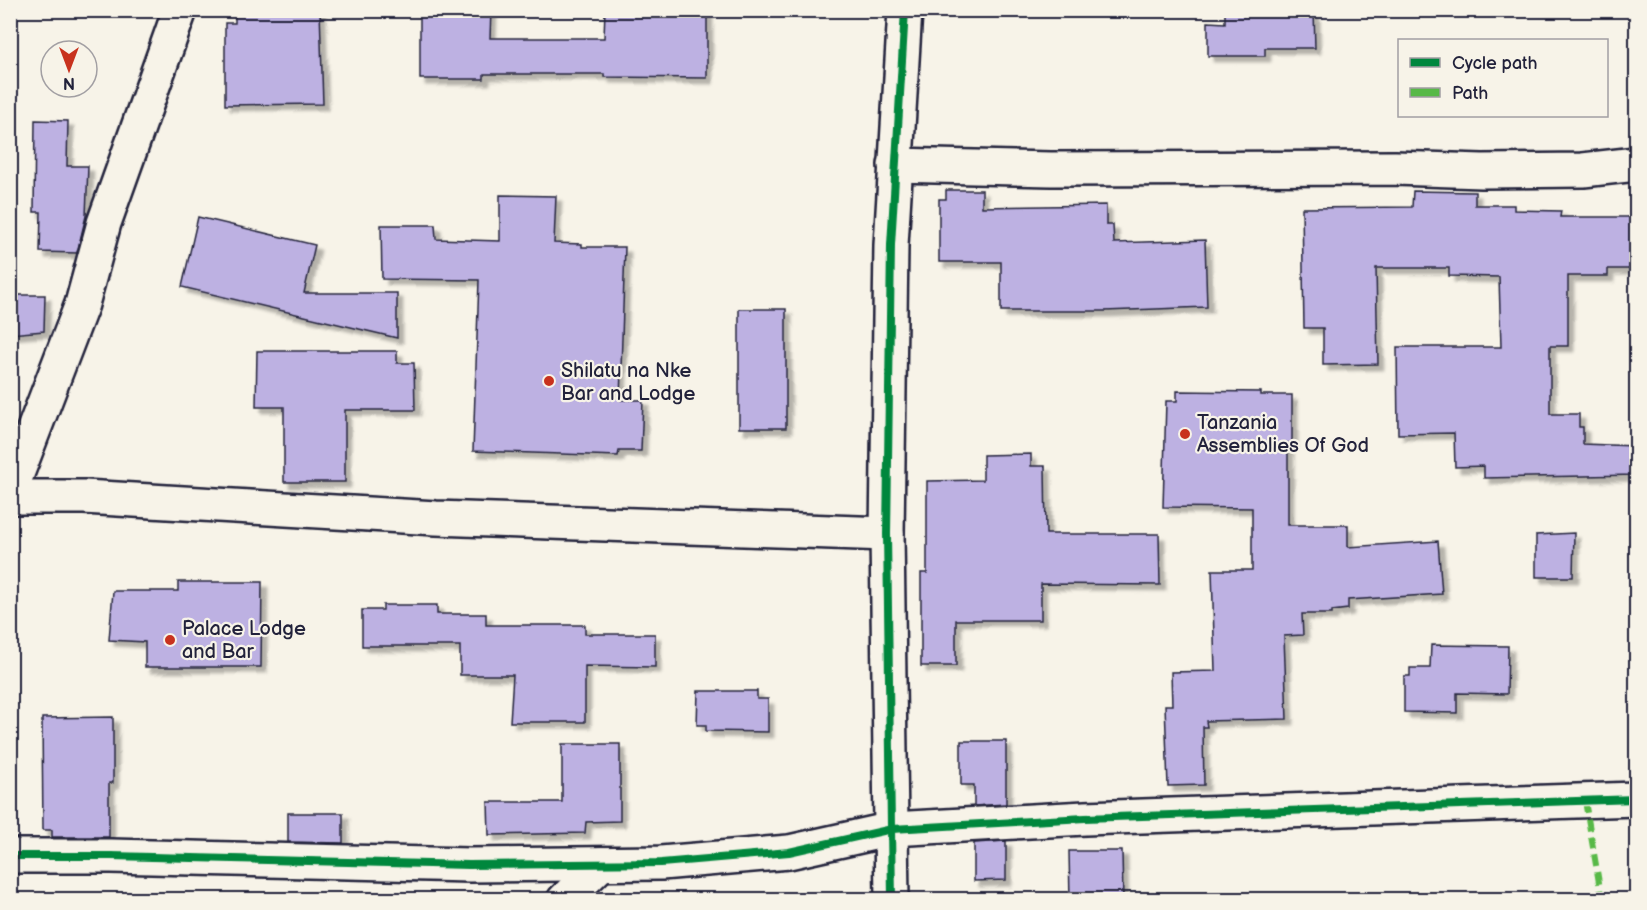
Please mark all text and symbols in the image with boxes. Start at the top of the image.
north arrow [39,39,99,99]
legend [1398,39,1608,117]
text: Cycle path [1452,53,1538,74]
text: N [63,73,75,92]
text: Path [1452,83,1488,104]
place label: Shilatu na Nke Bar and Lodge [561,359,695,406]
marker: Shilatu na Nke Bar and Lodge [542,374,556,388]
place label: Tanzania Assemblies Of God [1197,411,1369,458]
marker: Tanzania Assemblies Of God [1178,427,1192,441]
place label: Palace Lodge and Bar [182,617,306,664]
marker: Palace Lodge and Bar [163,633,177,647]

